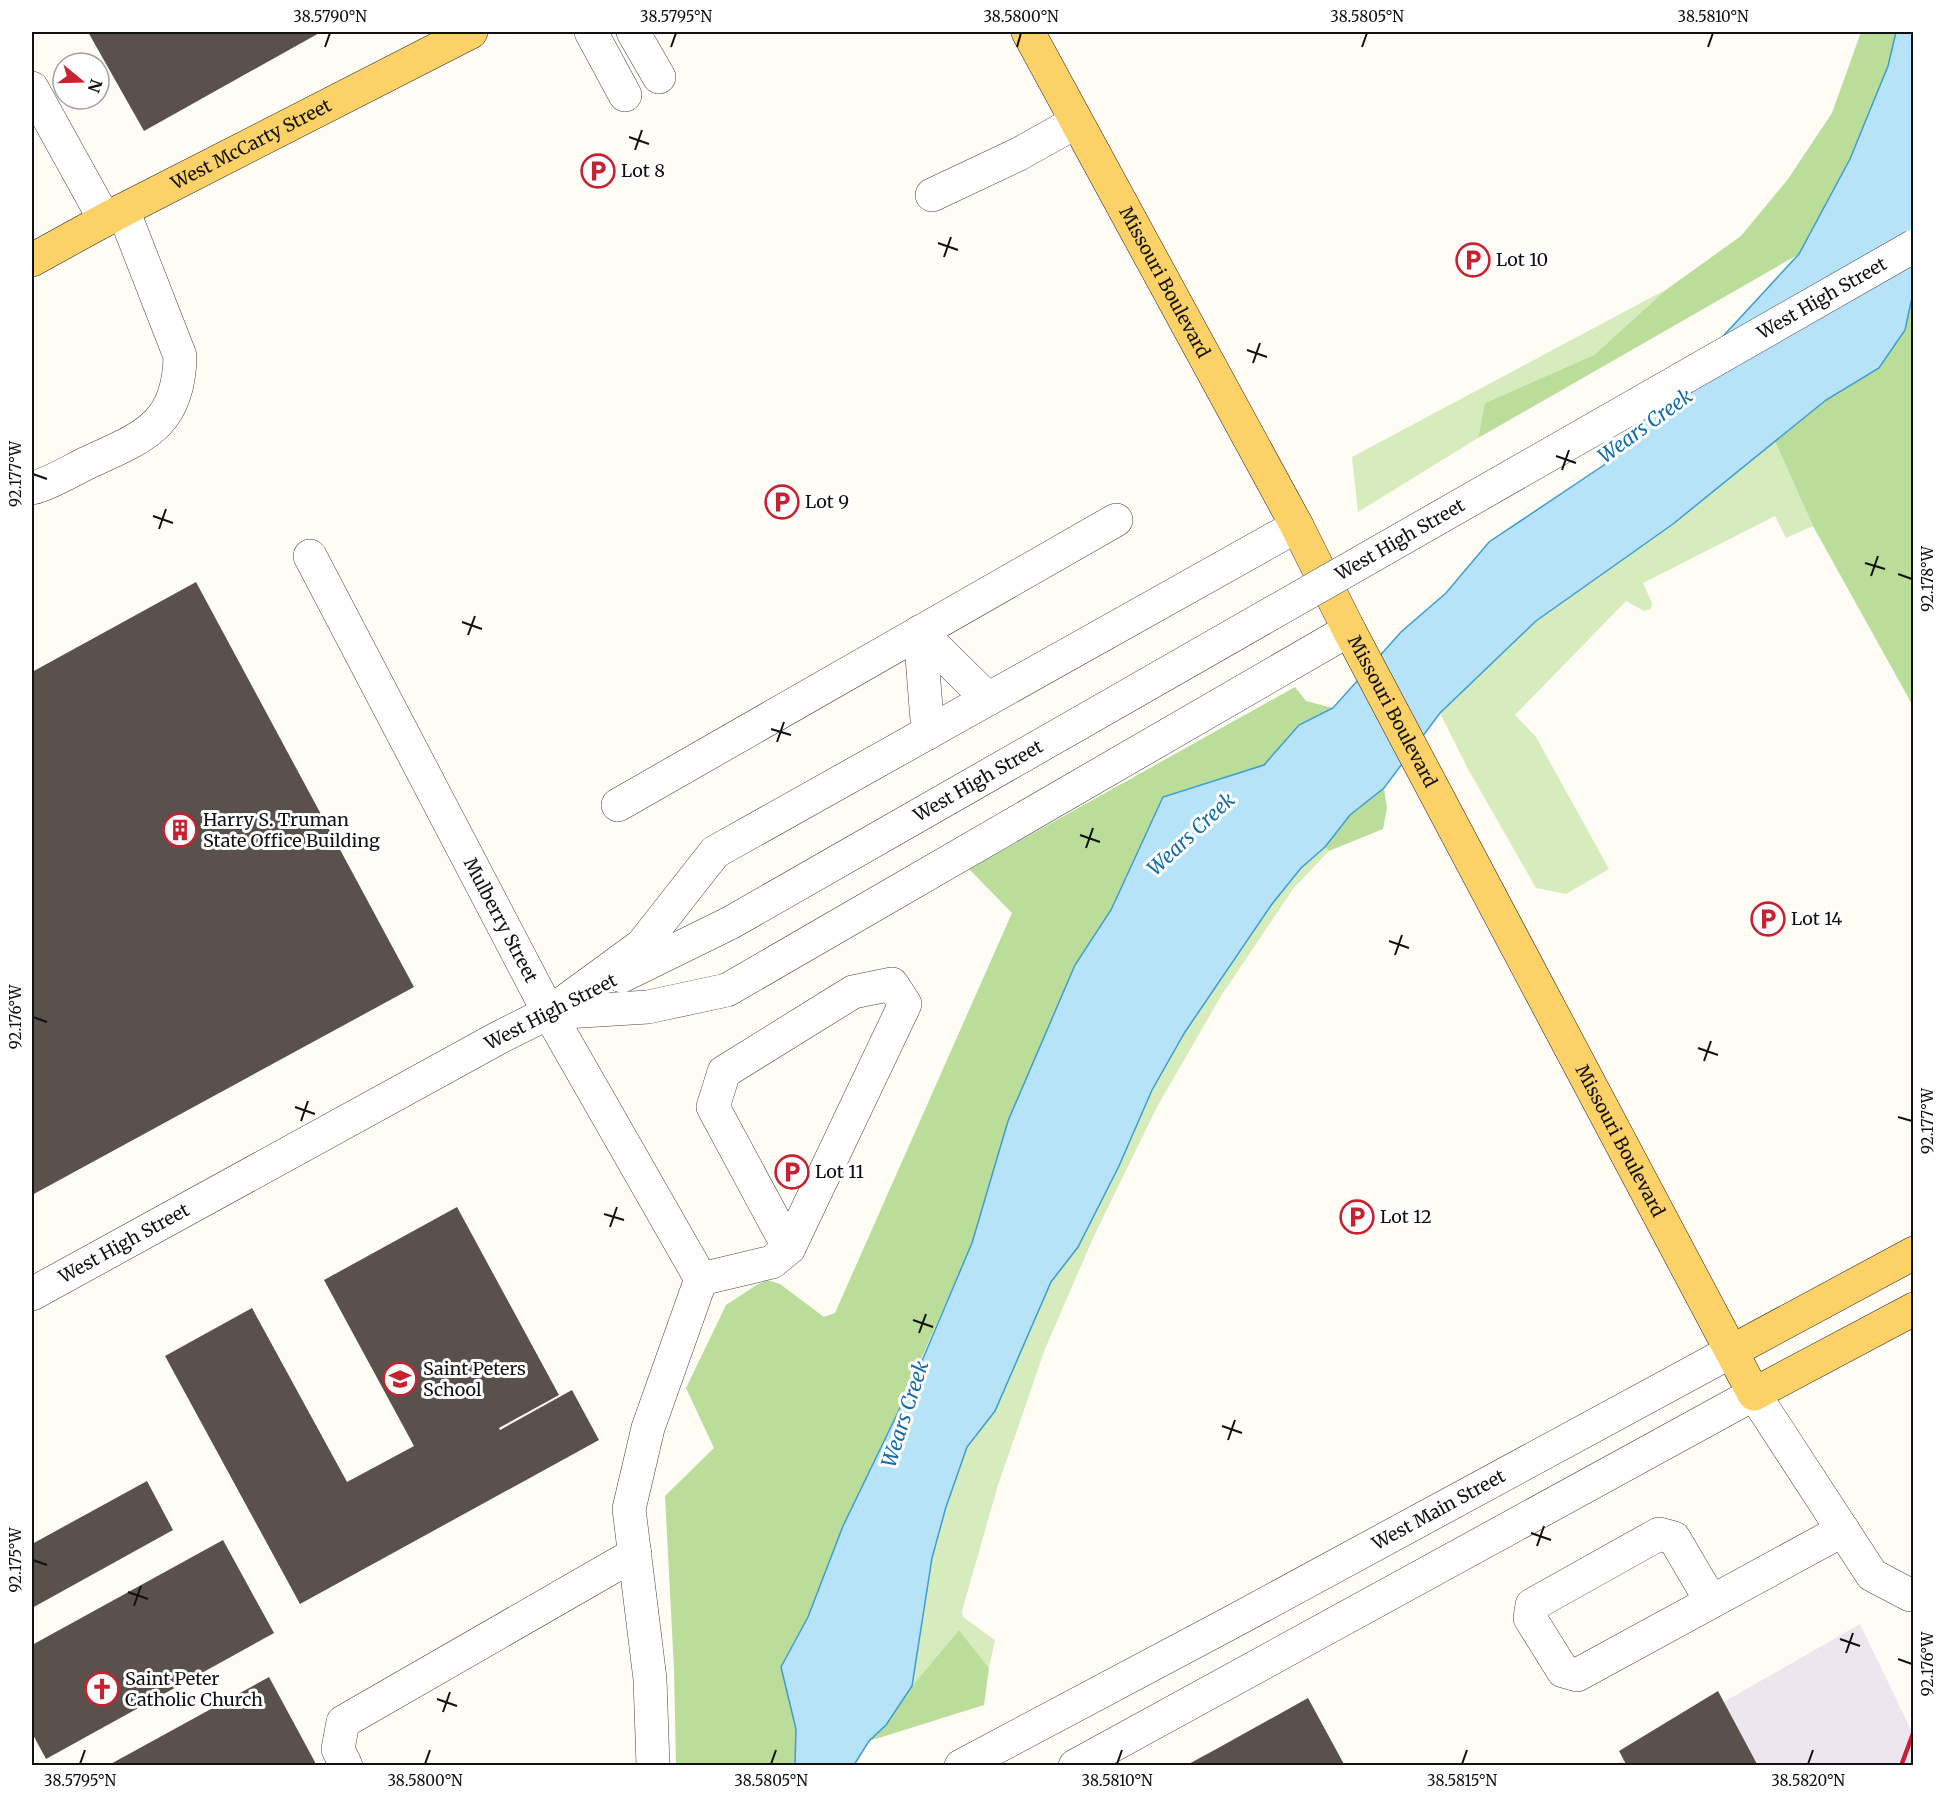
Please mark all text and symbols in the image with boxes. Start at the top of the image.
text: 38.5790°N [293,7,367,26]
text: 38.5795°N [640,7,712,26]
text: 38.5800°N [983,7,1059,26]
text: 38.5805°N [1330,7,1404,26]
text: 38.5810°N [1677,7,1749,26]
north arrow [51,51,111,111]
text: N [84,77,107,95]
street label: West McCarty Street [166,93,335,195]
parking icon: Lot 8 [580,153,616,189]
place label: Lot 8 [621,159,665,182]
street label: Missouri Boulevard [1114,202,1215,362]
parking icon: Lot 10 [1455,242,1491,278]
place label: Lot 10 [1496,248,1548,271]
street label: West High Street [1752,252,1891,345]
water label: Wears Creek [1593,383,1697,468]
text: 92.177°W [6,440,25,507]
parking icon: Lot 9 [764,484,800,520]
place label: Lot 9 [805,490,849,513]
street label: West High Street [1330,493,1469,586]
text: 92.178°W [1918,545,1937,612]
street label: Missouri Boulevard [1343,631,1442,791]
street label: West High Street [908,735,1047,827]
water label: Wears Creek [1142,787,1240,880]
place label: Harry S. Truman State Office Building [203,808,380,852]
building icon: Harry S. Truman State Office Building [162,812,198,848]
street label: Mulberry Street [459,854,543,986]
parking icon: Lot 14 [1750,901,1786,937]
place label: Lot 14 [1791,907,1842,930]
street label: West High Street [480,968,621,1055]
text: 92.176°W [6,984,25,1049]
street label: Missouri Boulevard [1571,1061,1670,1221]
text: 92.177°W [1918,1087,1937,1154]
parking icon: Lot 11 [774,1154,810,1190]
place label: Lot 11 [815,1160,864,1183]
street label: West High Street [54,1198,193,1289]
parking icon: Lot 12 [1339,1199,1375,1235]
place label: Lot 12 [1380,1205,1432,1228]
place label: Saint Peters School [423,1357,526,1401]
water label: Wears Creek [876,1357,934,1470]
school or university icon: Saint Peters School [382,1361,418,1397]
street label: West Main Street [1367,1464,1509,1555]
text: 92.175°W [6,1526,25,1593]
text: 92.176°W [1918,1631,1937,1696]
place label: Saint Peter Catholic Church [125,1667,263,1711]
church icon: Saint Peter Catholic Church [84,1671,120,1707]
text: 38.5795°N [44,1771,116,1790]
text: 38.5800°N [387,1771,463,1790]
text: 38.5805°N [734,1771,808,1790]
text: 38.5810°N [1081,1771,1153,1790]
text: 38.5815°N [1427,1771,1497,1790]
text: 38.5820°N [1771,1771,1845,1790]

